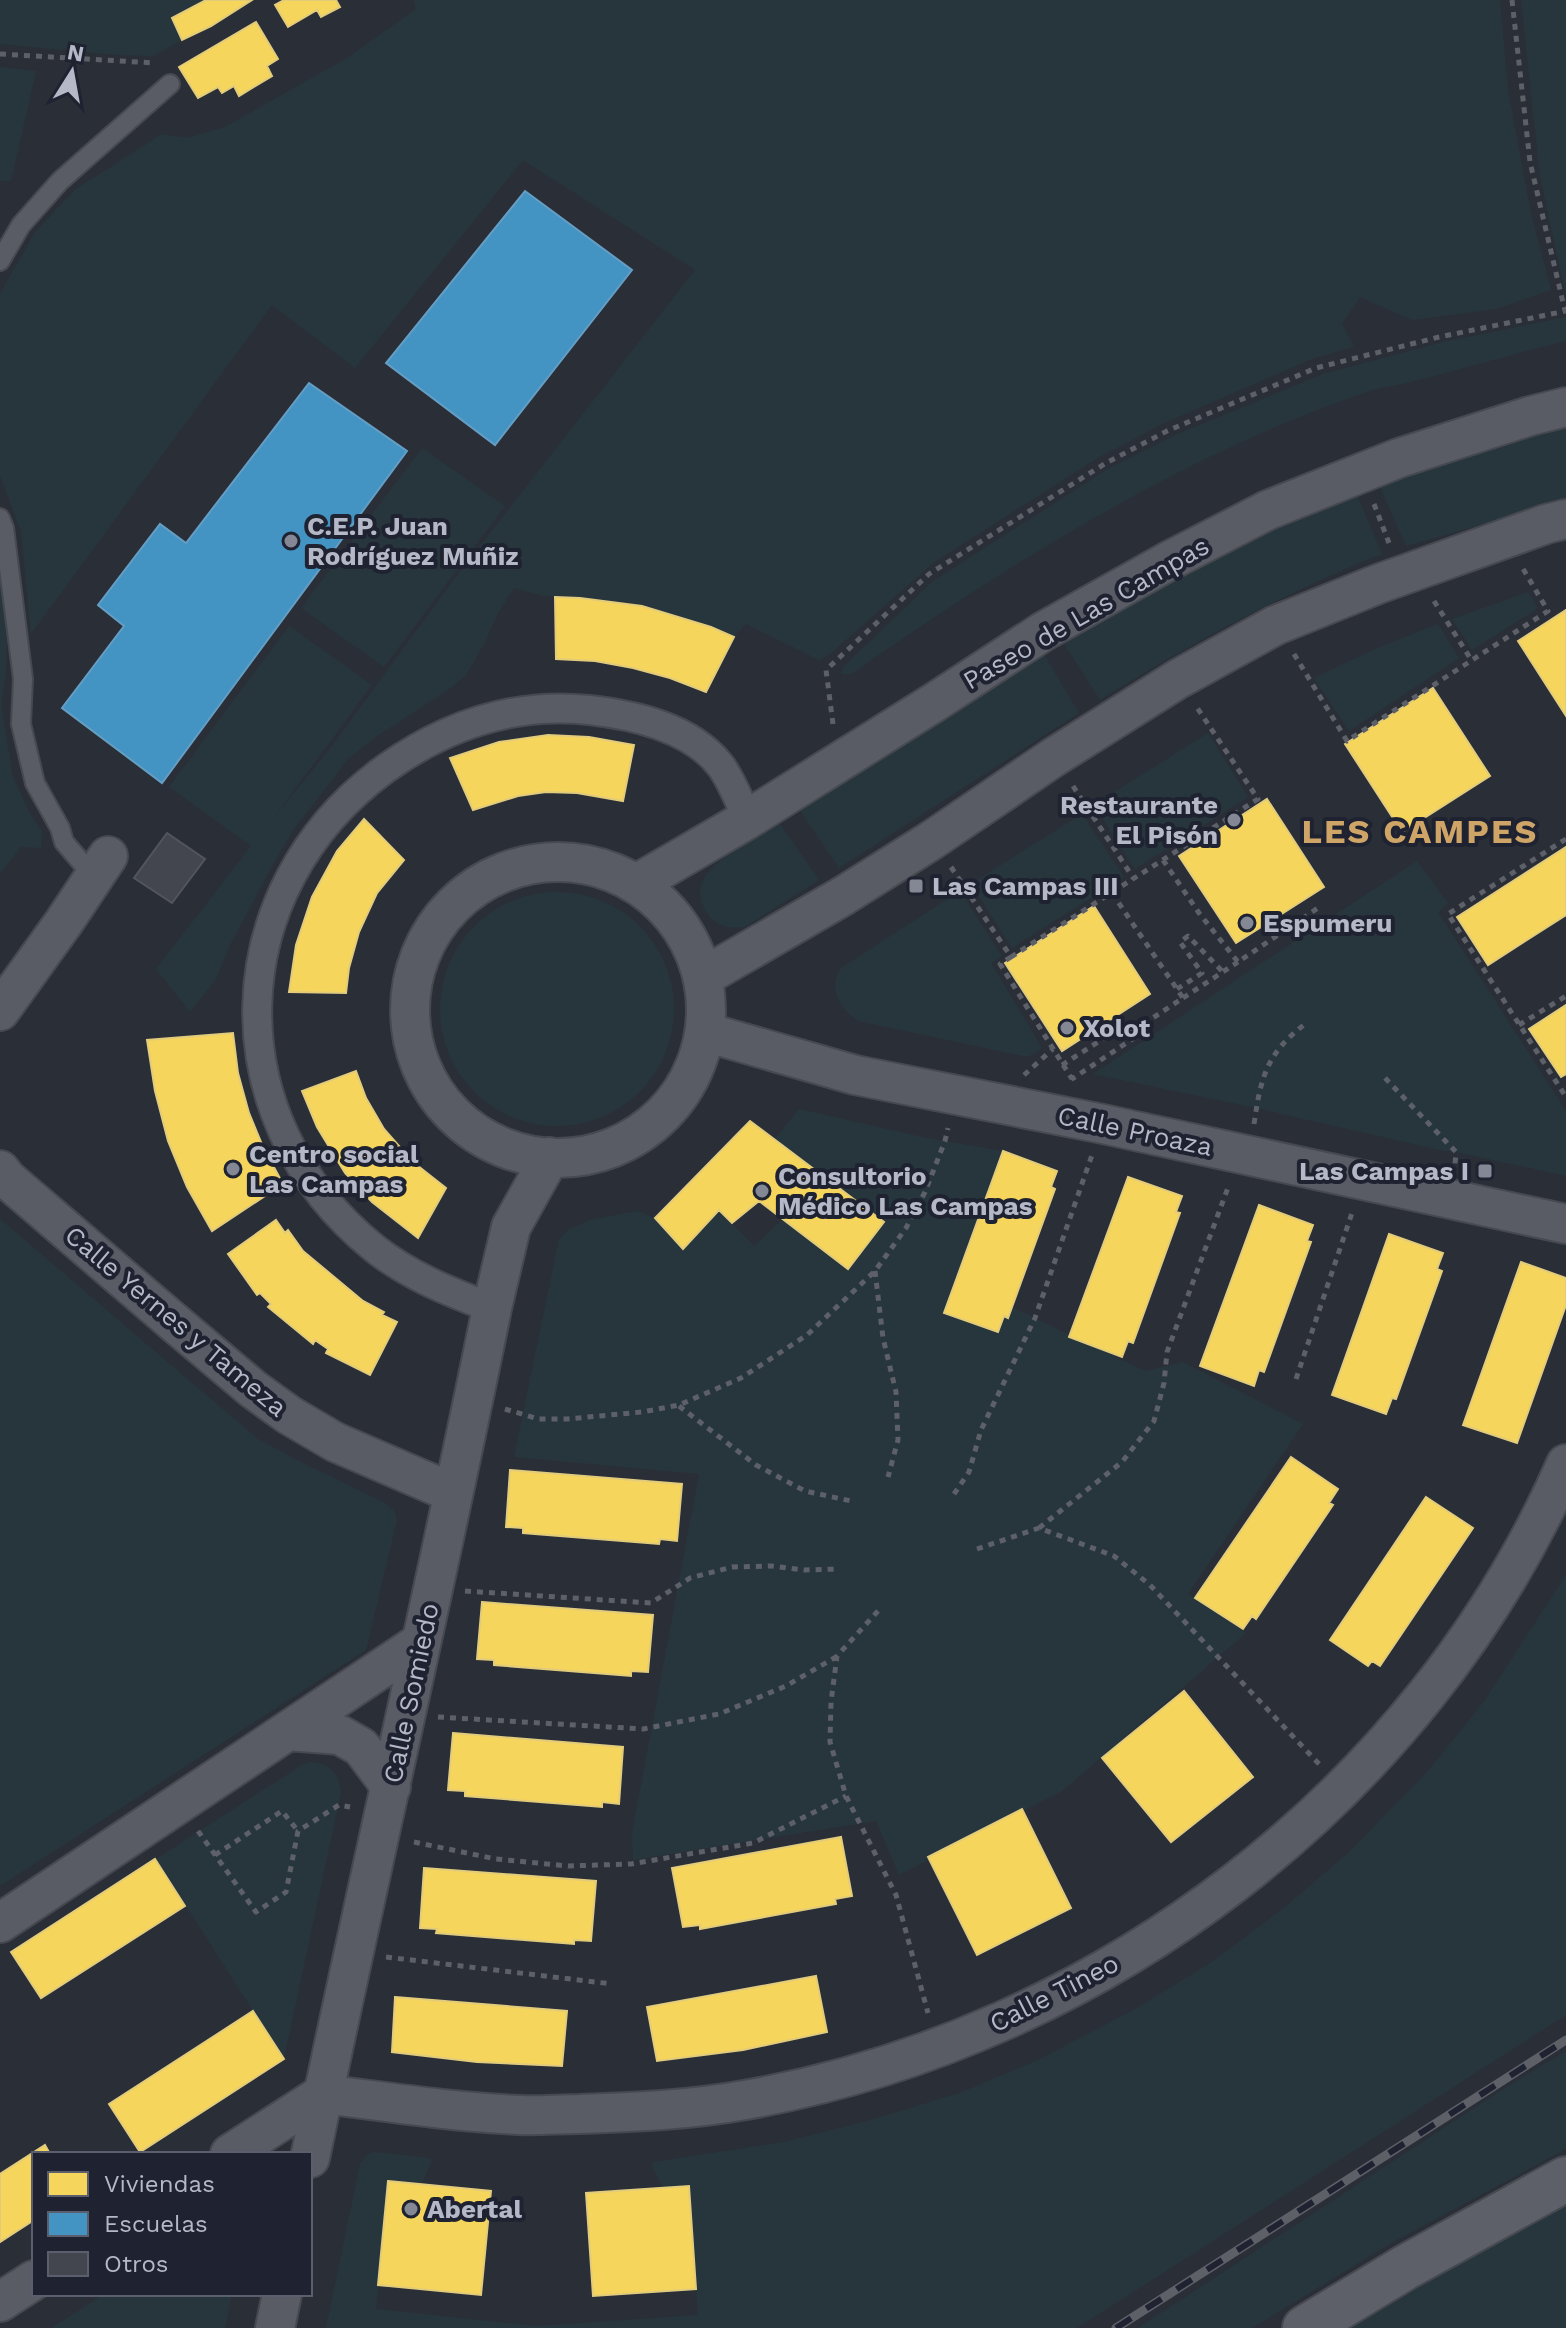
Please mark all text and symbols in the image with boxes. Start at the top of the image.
north arrow [32,32,112,112]
text: N [65,39,86,67]
place label: C.E.P. Juan Rodríguez Muñiz [307,511,519,571]
street label: Paseo de Las Campas [958,530,1214,696]
marker: C.E.P. Juan Rodríguez Muñiz [282,532,300,550]
place label: Restaurante El Pisón [1060,790,1218,850]
marker: Restaurante El Pisón [1225,811,1243,829]
district label: LES CAMPES [1302,811,1538,851]
place label: Las Campas III [932,871,1119,901]
marker: Las Campas III [907,877,925,895]
place label: Espumeru [1263,908,1392,938]
marker: Espumeru [1238,914,1256,932]
place label: Xolot [1083,1013,1151,1043]
marker: Xolot [1058,1019,1076,1037]
street label: Calle Proaza [1055,1100,1215,1162]
place label: Centro social Las Campas [249,1139,419,1199]
place label: Las Campas I [1299,1156,1469,1186]
marker: Centro social Las Campas [224,1160,242,1178]
place label: Consultorio Médico Las Campas [778,1161,1033,1221]
marker: Las Campas I [1476,1162,1494,1180]
marker: Consultorio Médico Las Campas [753,1182,771,1200]
street label: Calle Yernes y Tameza [59,1220,293,1423]
street label: Calle Somiedo [377,1600,445,1786]
street label: Calle Tineo [985,1948,1123,2038]
legend [32,2152,312,2296]
text: Viviendas [104,2170,215,2198]
place label: Abertal [427,2194,522,2224]
marker: Abertal [402,2200,420,2218]
text: Escuelas [104,2210,208,2238]
text: Otros [104,2250,168,2278]

